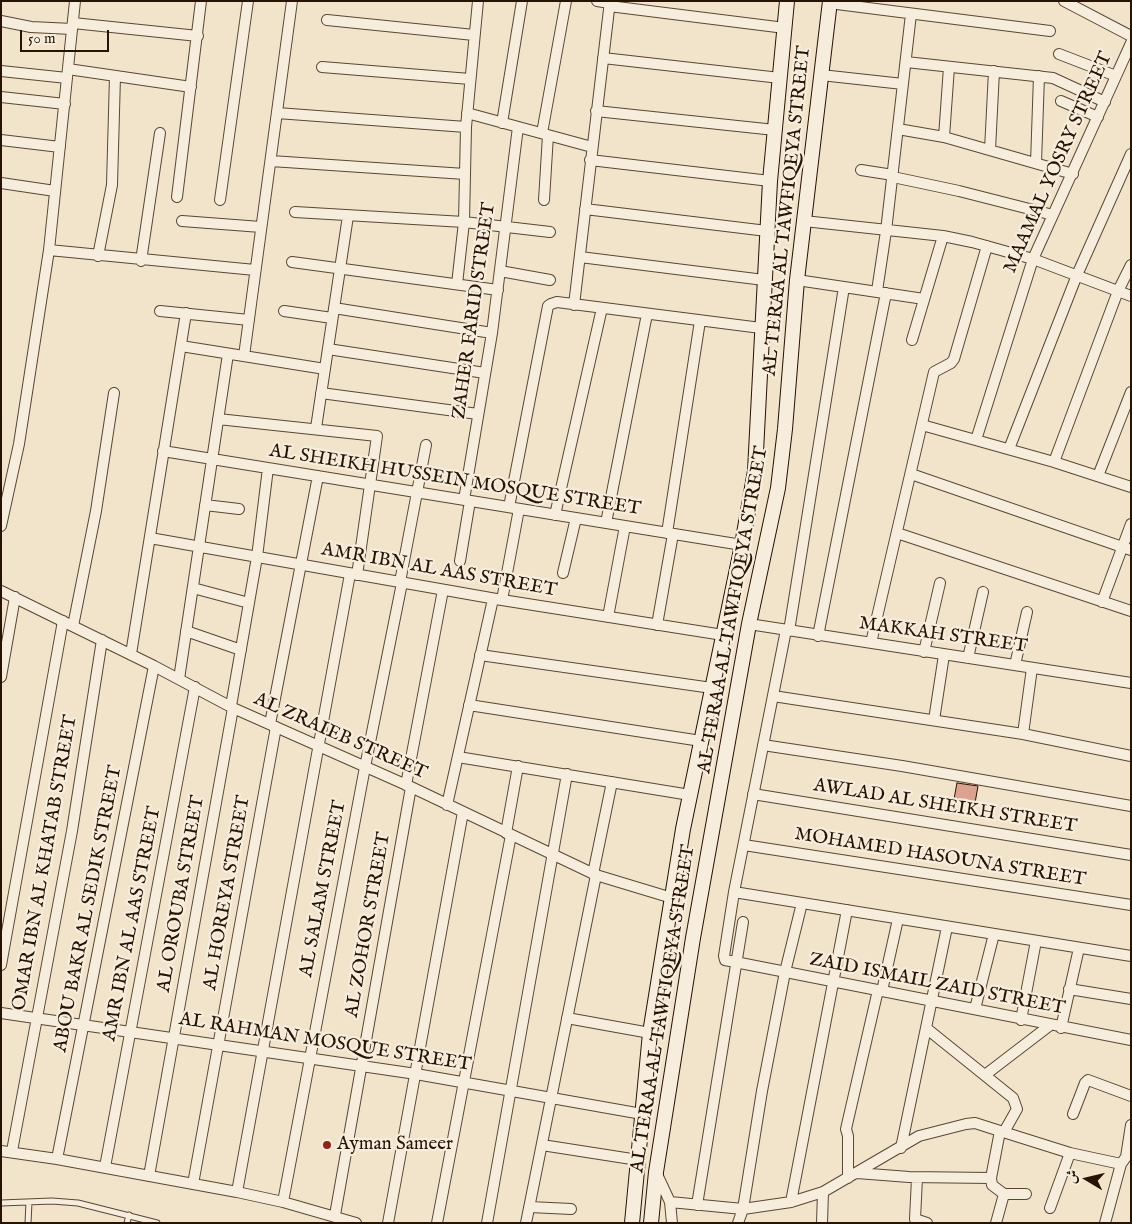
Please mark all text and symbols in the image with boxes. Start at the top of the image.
scale bar [22,20,111,52]
text: 50 m [28,29,56,48]
street label: AL TERAA AL TAWFIQEYA STREET [759,45,817,377]
street label: MAAMAL YOSRY STREET [1000,49,1118,277]
street label: ZAHER FARID STREET [449,201,501,421]
street label: AL SHEIKH HUSSEIN MOSQUE STREET [268,440,642,522]
street label: AL TERAA AL TAWFIQEYA STREET [694,445,774,775]
street label: AMR IBN AL AAS STREET [320,539,558,603]
street label: MAKKAH STREET [857,613,1029,659]
street label: AL ZRAIEB STREET [250,689,430,785]
street label: OMAR IBN AL KHATAB STREET [9,713,83,1013]
street label: ABOU BAKR AL SEDIK STREET [50,764,128,1054]
street label: AWLAD AL SHEIKH STREET [812,775,1078,839]
street label: AL OROUBA STREET [153,794,211,994]
street label: AL HOREYA STREET [200,794,256,992]
street label: AL SALAM STREET [296,799,352,979]
street label: AMR IBN AL AAS STREET [99,805,167,1043]
street label: MOHAMED HASOUNA STREET [793,824,1087,892]
street label: AL ZOHOR STREET [341,831,397,1019]
street label: AL TERAA AL TAWFIQEYA STREET [627,844,701,1174]
street label: ZAID ISMAIL ZAID STREET [807,949,1067,1021]
street label: AL RAHMAN MOSQUE STREET [177,1009,473,1077]
place label: Ayman Sameer [337,1134,453,1156]
marker: Ayman Sameer [321,1139,333,1151]
north arrow [1062,1154,1112,1204]
text: ش [1062,1168,1082,1185]

